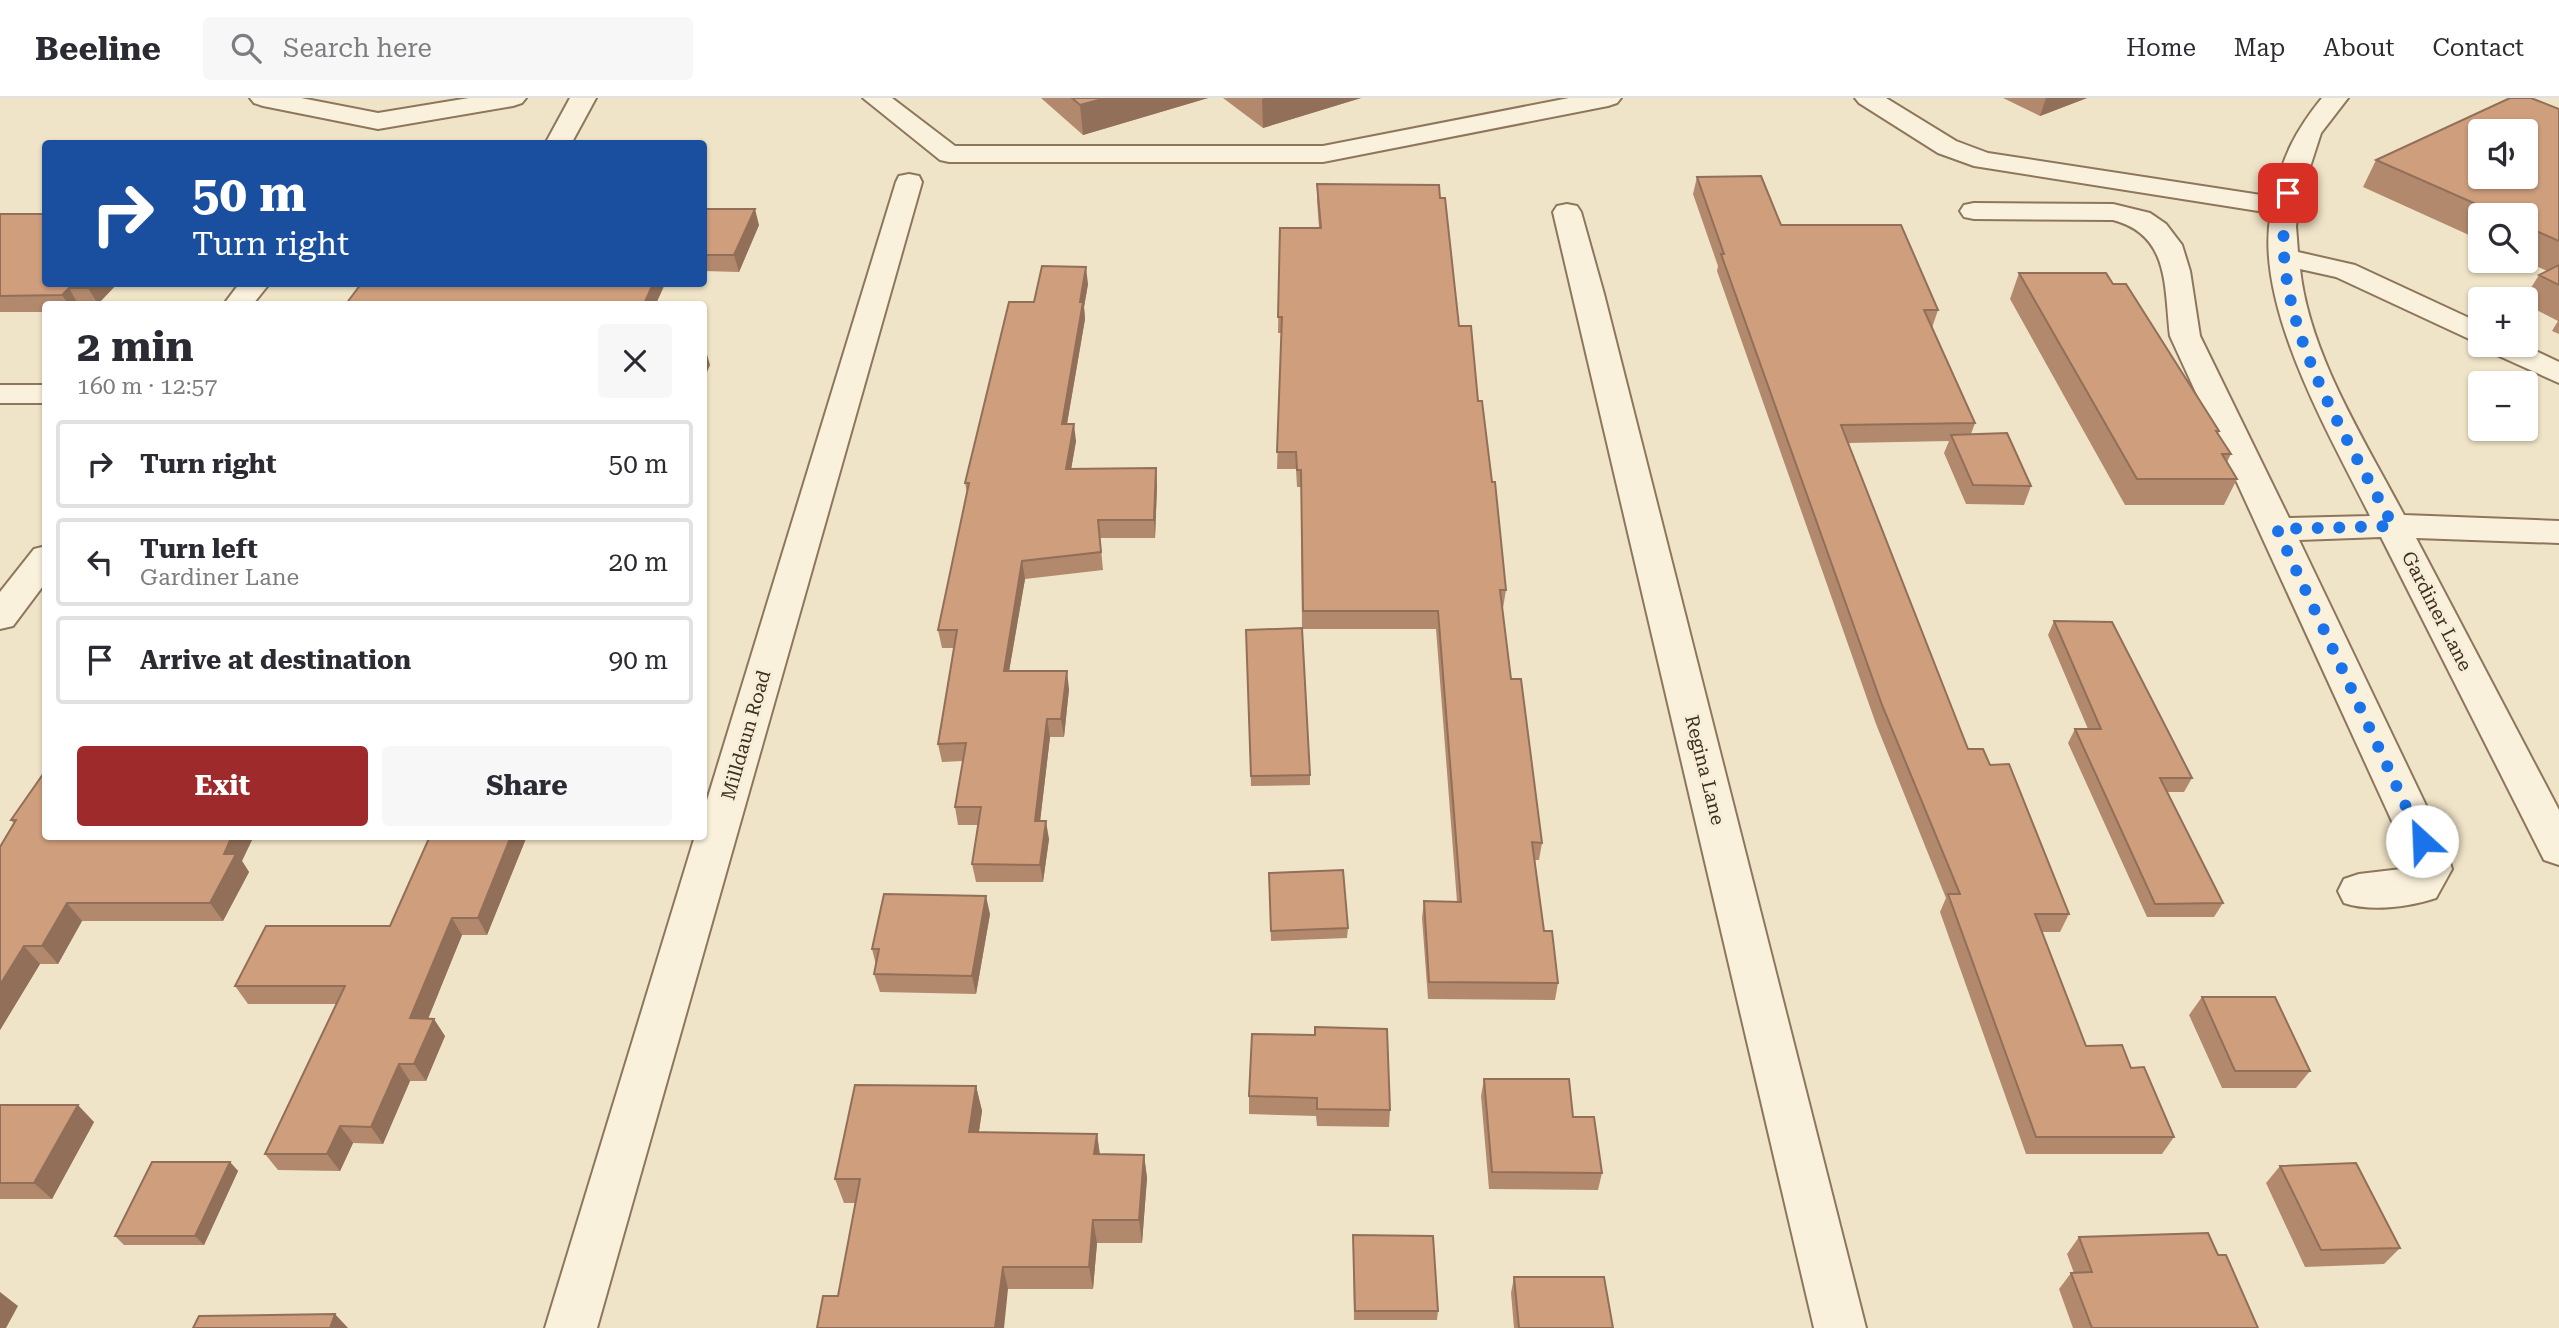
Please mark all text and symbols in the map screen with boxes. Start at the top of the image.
search box [203,17,693,80]
text: Beeline [35,29,161,68]
icon: search [227,29,265,67]
text: Search here [283,33,432,63]
text: Home [2126,34,2196,62]
text: Map [2234,34,2285,62]
text: About [2323,34,2394,62]
text: Contact [2432,34,2524,62]
map controls [2468,119,2538,441]
button: sound [2468,119,2538,189]
pin [2258,163,2318,223]
text: 50 m [192,166,307,223]
icon: right [77,168,168,259]
icon: arrive [2269,174,2307,212]
button: search [2468,203,2538,273]
text: Turn right [192,225,349,263]
button: + [2468,287,2538,357]
text: 2 min [77,322,194,371]
button: close [598,324,672,398]
button: − [2468,371,2538,441]
text: 160 m · 12:57 [77,373,217,400]
icon: right [81,445,119,483]
text: Turn right [140,449,276,479]
text: 50 m [609,449,668,479]
text: Turn left [140,534,258,564]
icon: left [81,543,119,581]
text: 20 m [609,547,668,577]
street label: Gardiner Lane [2397,547,2477,675]
text: Gardiner Lane [140,564,299,591]
icon: arrive [81,641,119,679]
text: Arrive at destination [140,645,411,675]
text: 90 m [609,645,668,675]
street label: Milldaun Road [716,667,776,803]
street label: Regina Lane [1680,713,1730,827]
button: Exit [77,746,368,826]
button: Share [382,746,672,826]
position arrow [2385,804,2459,878]

